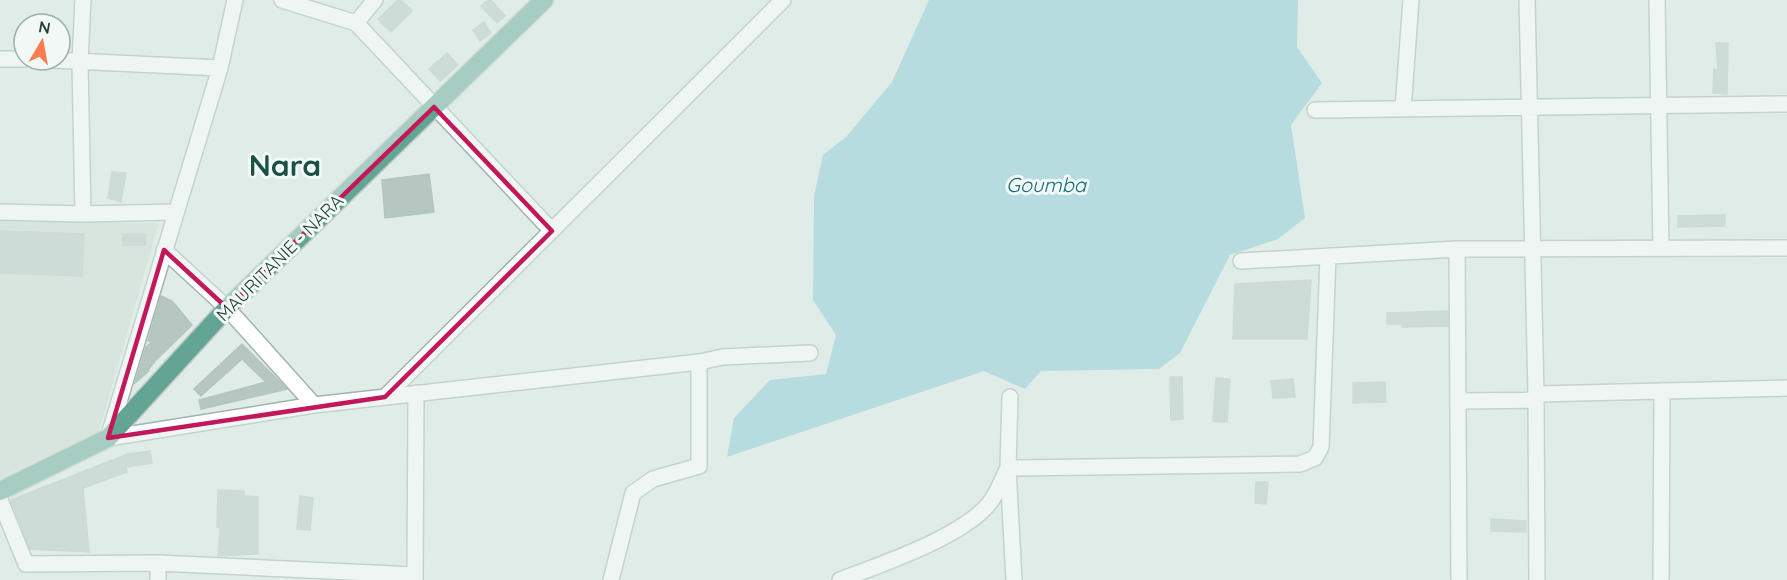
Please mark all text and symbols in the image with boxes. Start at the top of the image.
north arrow [12,12,72,72]
text: N [37,16,52,38]
district label: Nara [249,146,321,184]
water label: Goumba [1006,172,1088,197]
street label: MAURITANIE - NARA [211,189,348,326]

